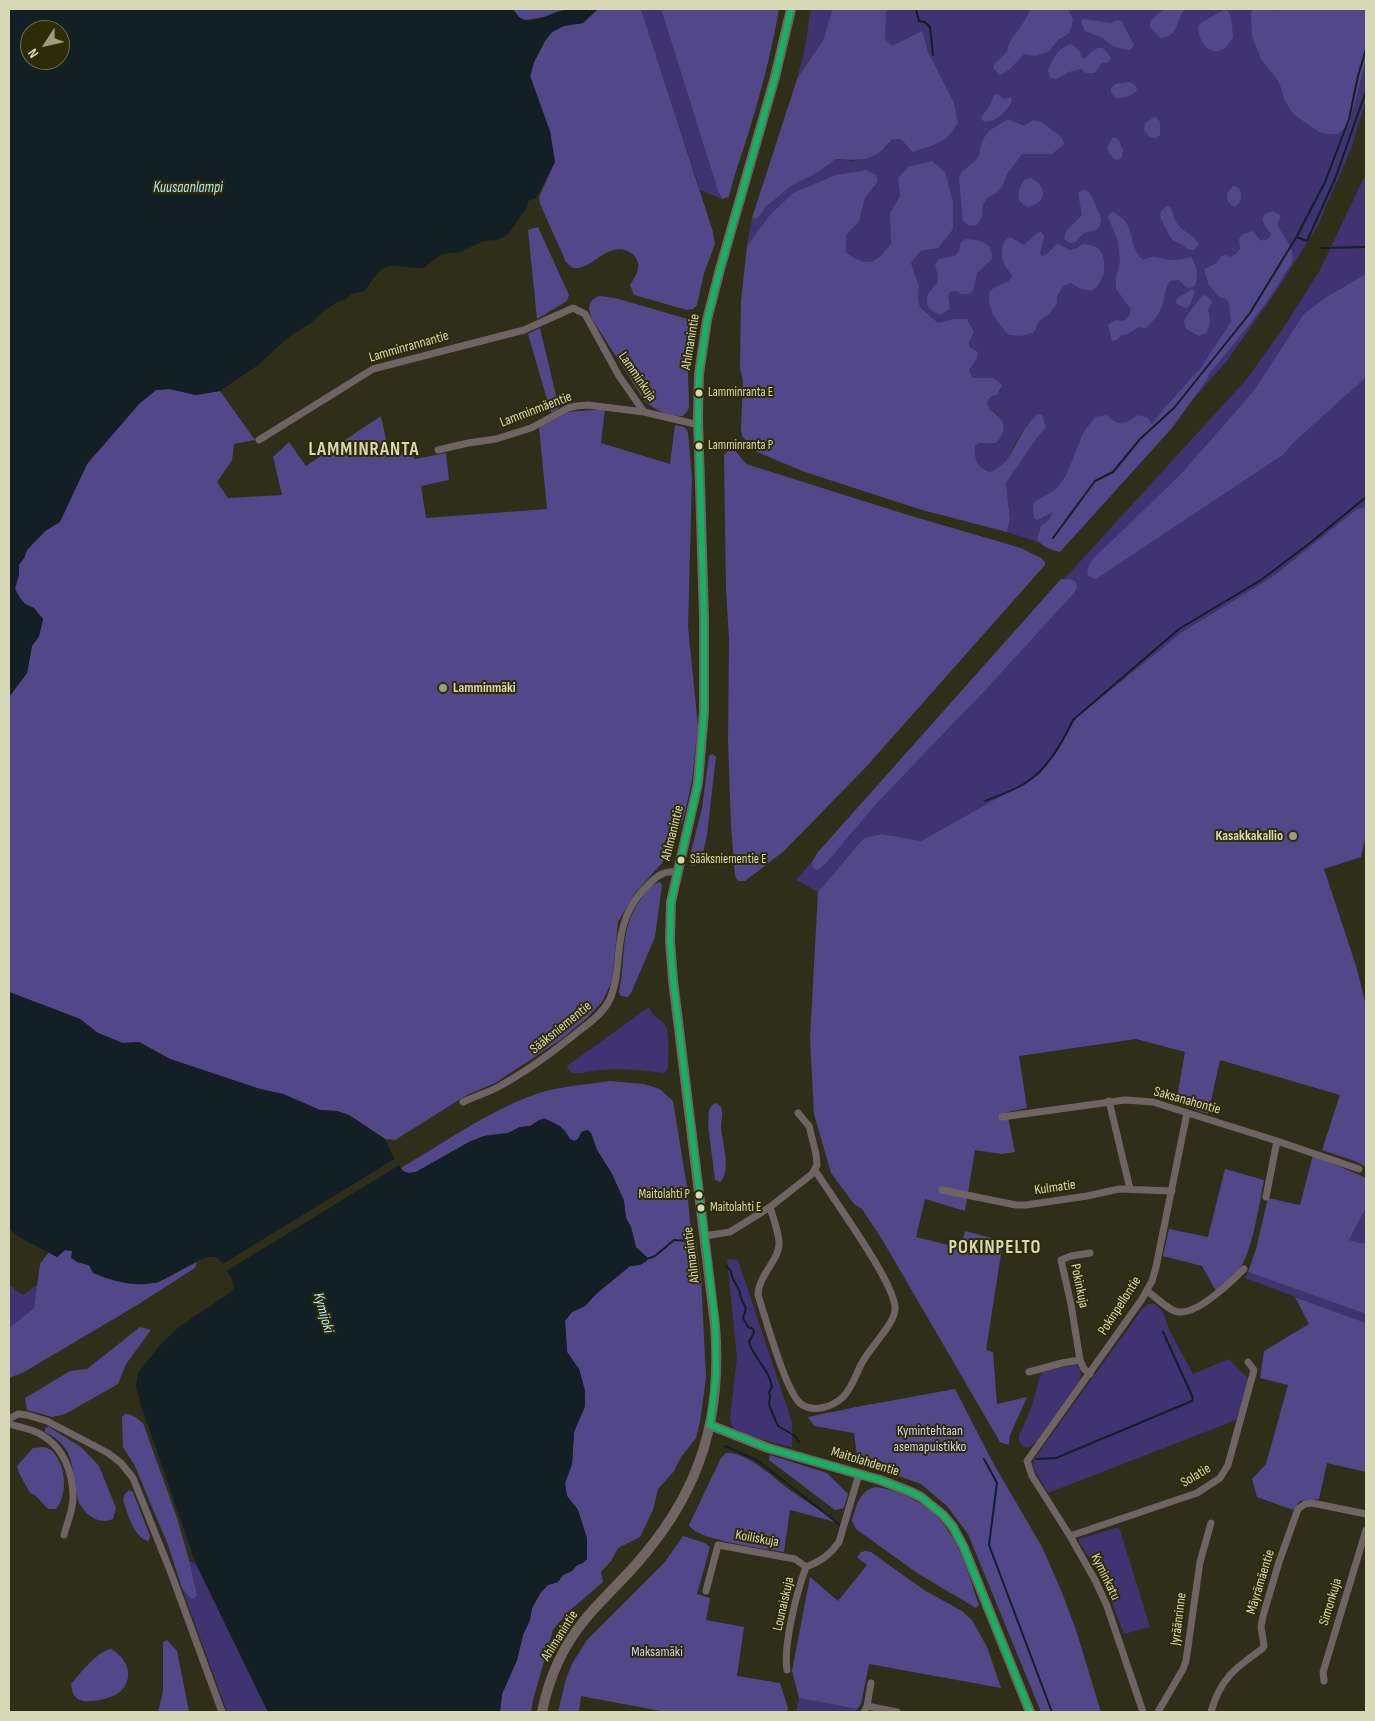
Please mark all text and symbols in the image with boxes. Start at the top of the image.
north arrow [20,20,70,70]
text: N [24,45,42,61]
water label: Kuusaanlampi [153,179,223,197]
street label: Ahlmanintie [678,313,704,371]
street label: Lamminrannantie [367,328,451,366]
street label: Lamminkuja [614,349,660,405]
place label: Lamminranta E [708,385,773,401]
marker: Lamminranta E [694,388,704,398]
street label: Lamminmäentie [498,389,574,431]
place label: Lamminranta P [708,438,773,454]
district label: LAMMINRANTA [307,439,421,461]
marker: Lamminranta P [694,441,704,451]
place label: Lamminmäki [453,680,516,696]
marker: Lamminmäki [437,682,449,694]
street label: Ahlmanintie [658,804,688,862]
place label: Kasakkakallio [1216,828,1283,844]
marker: Kasakkakallio [1287,830,1299,842]
place label: Sääksniementie E [690,852,766,868]
marker: Sääksniementie E [676,855,686,865]
street label: Sääksniementie [527,998,595,1058]
street label: Saksanahontie [1152,1083,1222,1119]
street label: Kulmatie [1033,1177,1077,1199]
place label: Maitolahti P [639,1187,690,1203]
marker: Maitolahti P [694,1190,704,1200]
place label: Maitolahti E [710,1200,761,1216]
marker: Maitolahti E [696,1203,706,1213]
street label: Ahlmanintie [680,1226,704,1284]
district label: POKINPELTO [947,1237,1043,1259]
street label: Pokinkuja [1066,1262,1092,1310]
street label: Pokinpellontie [1095,1273,1145,1339]
water label: Kymijoki [309,1291,337,1335]
park label: Kymintehtaan asemapuistikko [894,1423,966,1455]
street label: Maitolahdentie [829,1444,901,1480]
street label: Solatie [1178,1460,1214,1492]
street label: Koiliskuja [734,1527,780,1551]
street label: Mäyrämäentie [1243,1548,1279,1616]
street label: Kyminkatu [1087,1551,1123,1603]
street label: Lounaiskuja [770,1575,798,1633]
street label: Simonkuja [1316,1576,1346,1628]
street label: Jyräänrinne [1167,1592,1191,1646]
street label: Ahlmanintie [538,1608,582,1664]
park label: Maksamäki [631,1644,683,1660]

